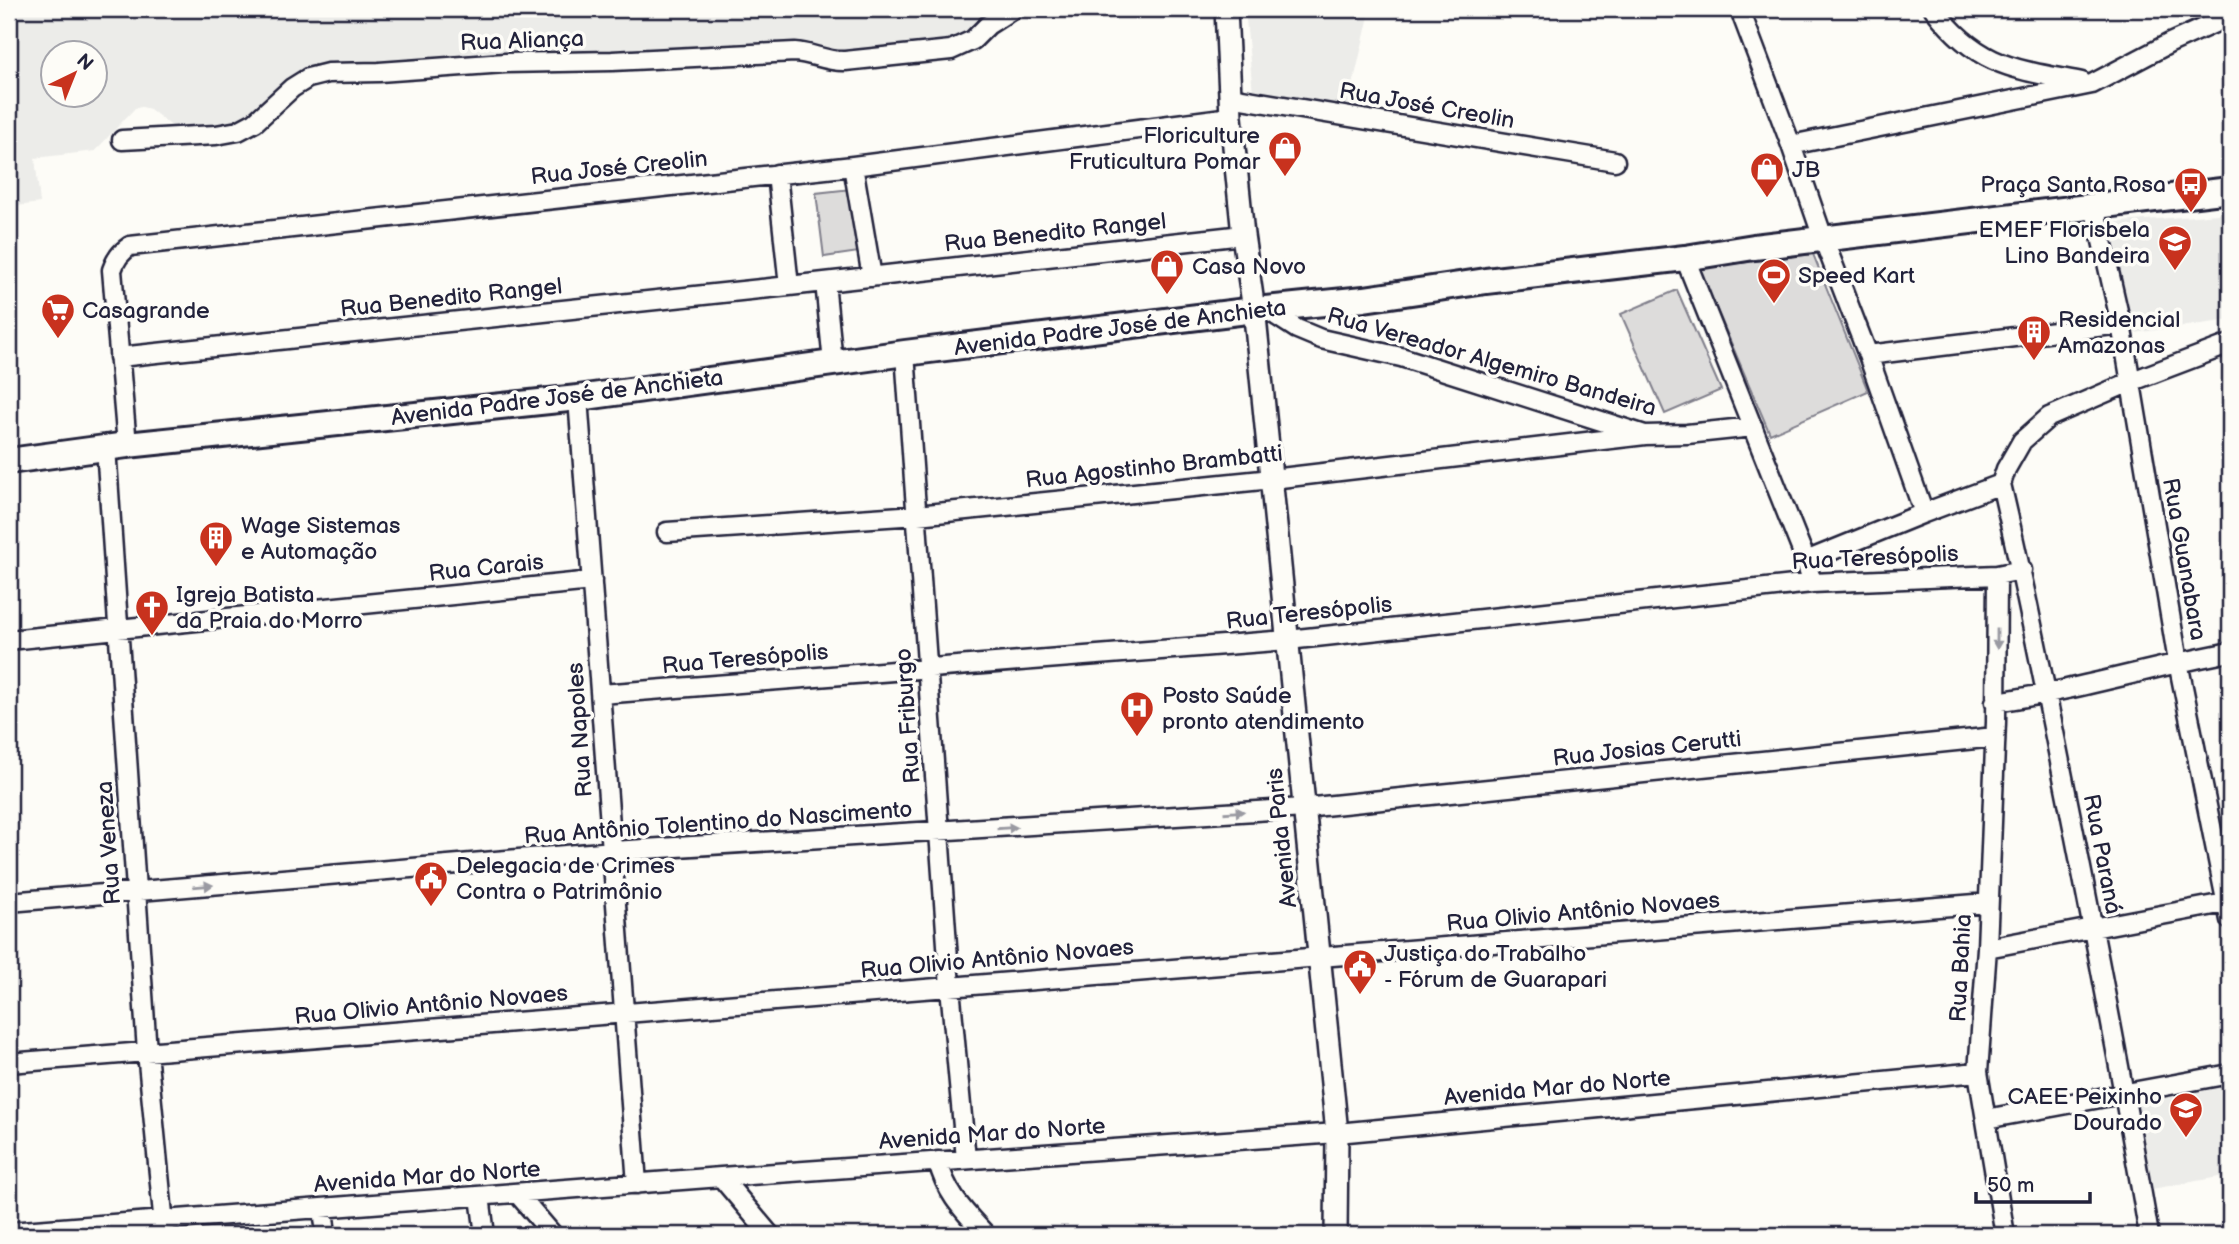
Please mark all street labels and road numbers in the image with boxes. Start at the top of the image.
street label: Rua Aliança [459,25,585,57]
street label: Rua José Creolin [1337,77,1517,135]
street label: Rua José Creolin [529,145,709,191]
street label: Rua Benedito Rangel [943,207,1167,259]
street label: Rua Benedito Rangel [339,272,563,324]
street label: Avenida Padre José de Anchieta [952,294,1288,362]
street label: Rua Vereador Algemiro Bandeira [1324,301,1660,422]
street label: Avenida Padre José de Anchieta [389,364,725,432]
street label: Rua Agostinho Brambatti [1024,440,1284,494]
street label: Rua Guanabara [2156,476,2212,643]
street label: Rua Teresópolis [1791,540,1959,576]
street label: Rua Carais [427,548,545,588]
street label: Rua Teresópolis [1225,590,1394,636]
street label: Rua Teresópolis [661,638,830,680]
street label: Rua Friburgo [889,647,927,785]
street label: Rua Napoles [561,662,599,798]
street label: Rua Josias Cerutti [1551,725,1743,773]
street label: Avenida Paris [1261,767,1303,909]
street label: Rua Veneza [91,780,127,906]
street label: Rua Paraná [2077,792,2127,917]
street label: Rua Antônio Tolentino do Nascimento [523,795,913,851]
street label: Rua Olivio Antônio Novaes [1445,886,1721,938]
street label: Rua Bahia [1944,913,1978,1023]
street label: Rua Olivio Antônio Novaes [859,933,1135,985]
street label: Rua Olivio Antônio Novaes [293,979,569,1031]
street label: Avenida Mar do Norte [1443,1064,1672,1112]
street label: Avenida Mar do Norte [878,1112,1106,1156]
street label: Avenida Mar do Norte [313,1155,541,1199]

